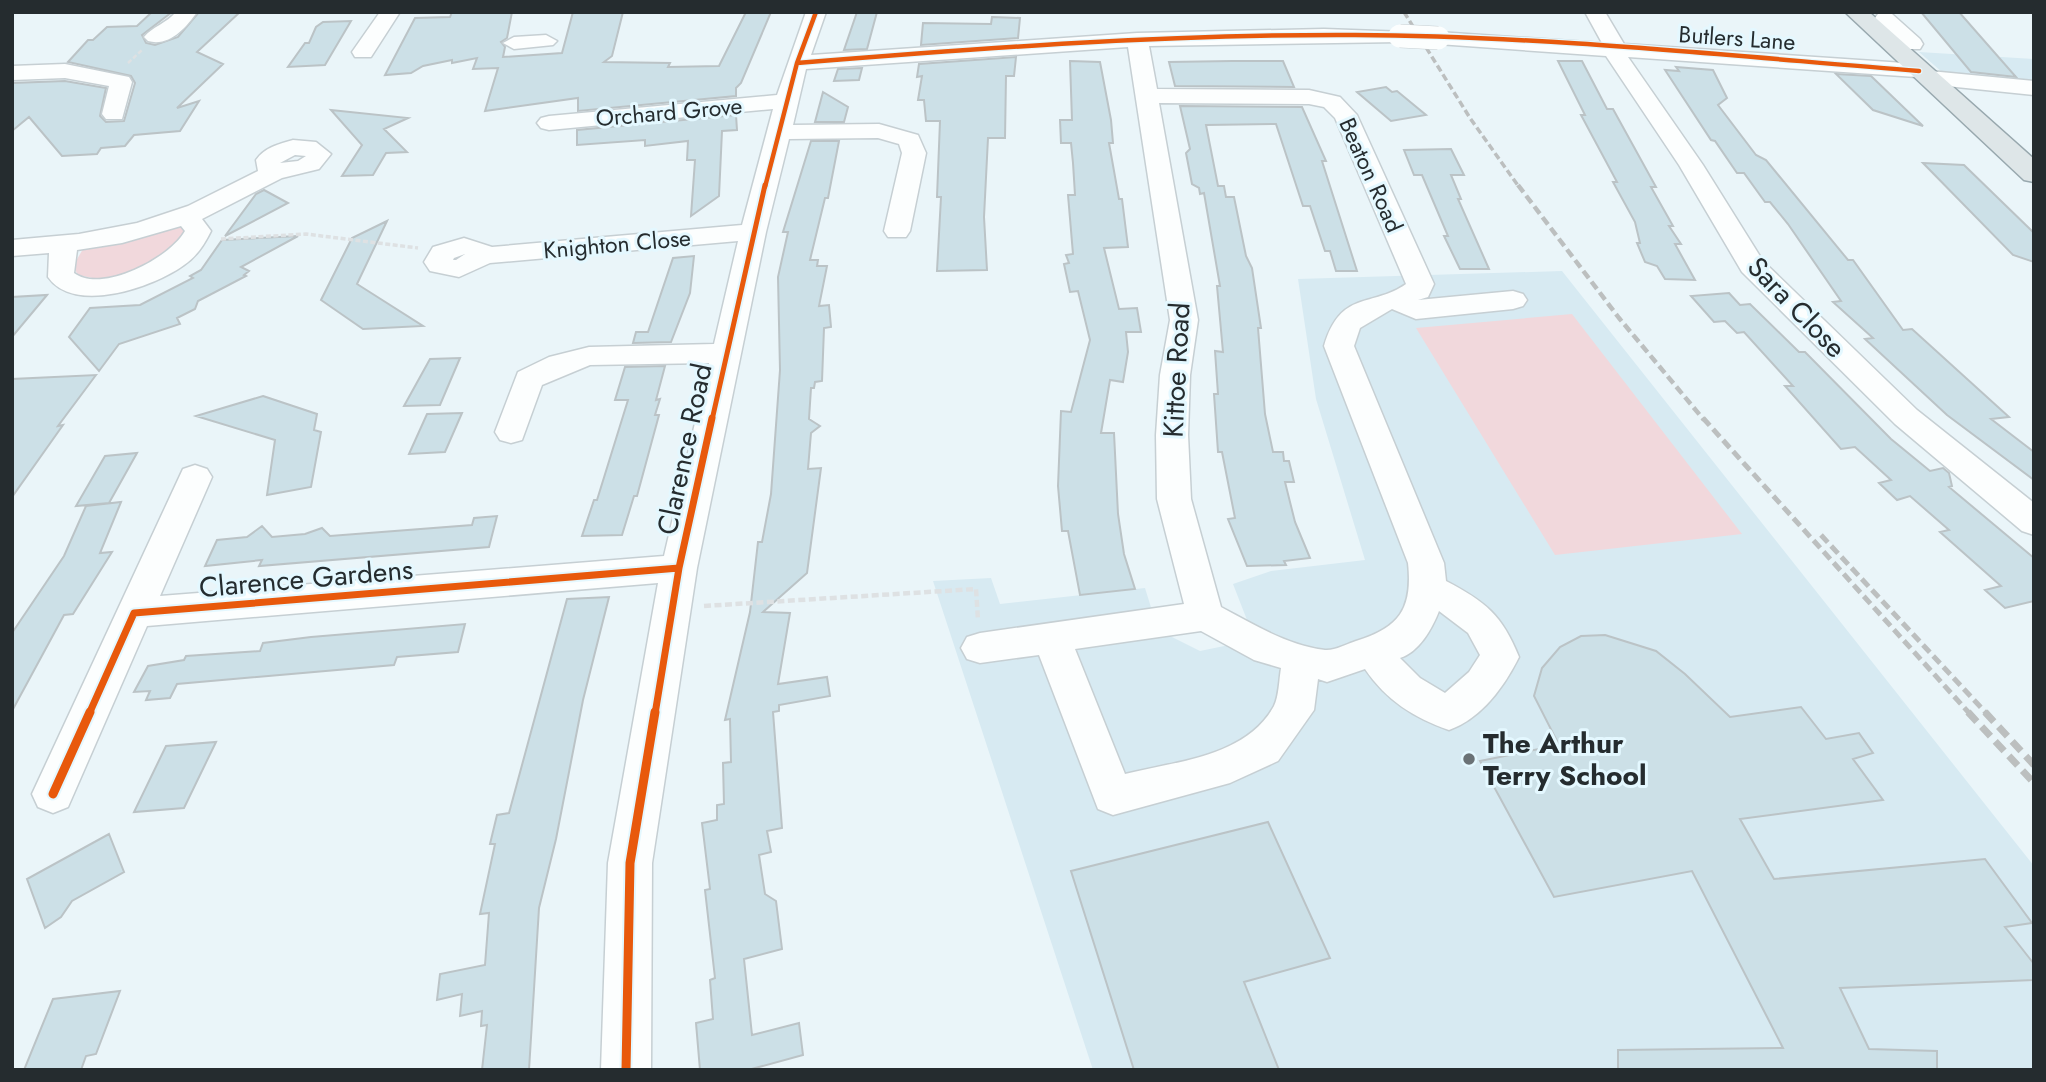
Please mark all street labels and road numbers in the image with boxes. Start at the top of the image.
street label: Butlers Lane [1677,17,1797,59]
street label: Orchard Grove [594,89,744,135]
street label: Beaton Road [1331,112,1411,238]
street label: Knighton Close [542,221,692,267]
street label: Sara Close [1738,247,1855,367]
street label: Kittoe Road [1152,302,1201,439]
street label: Clarence Road [646,360,723,538]
street label: Clarence Gardens [197,549,415,608]

